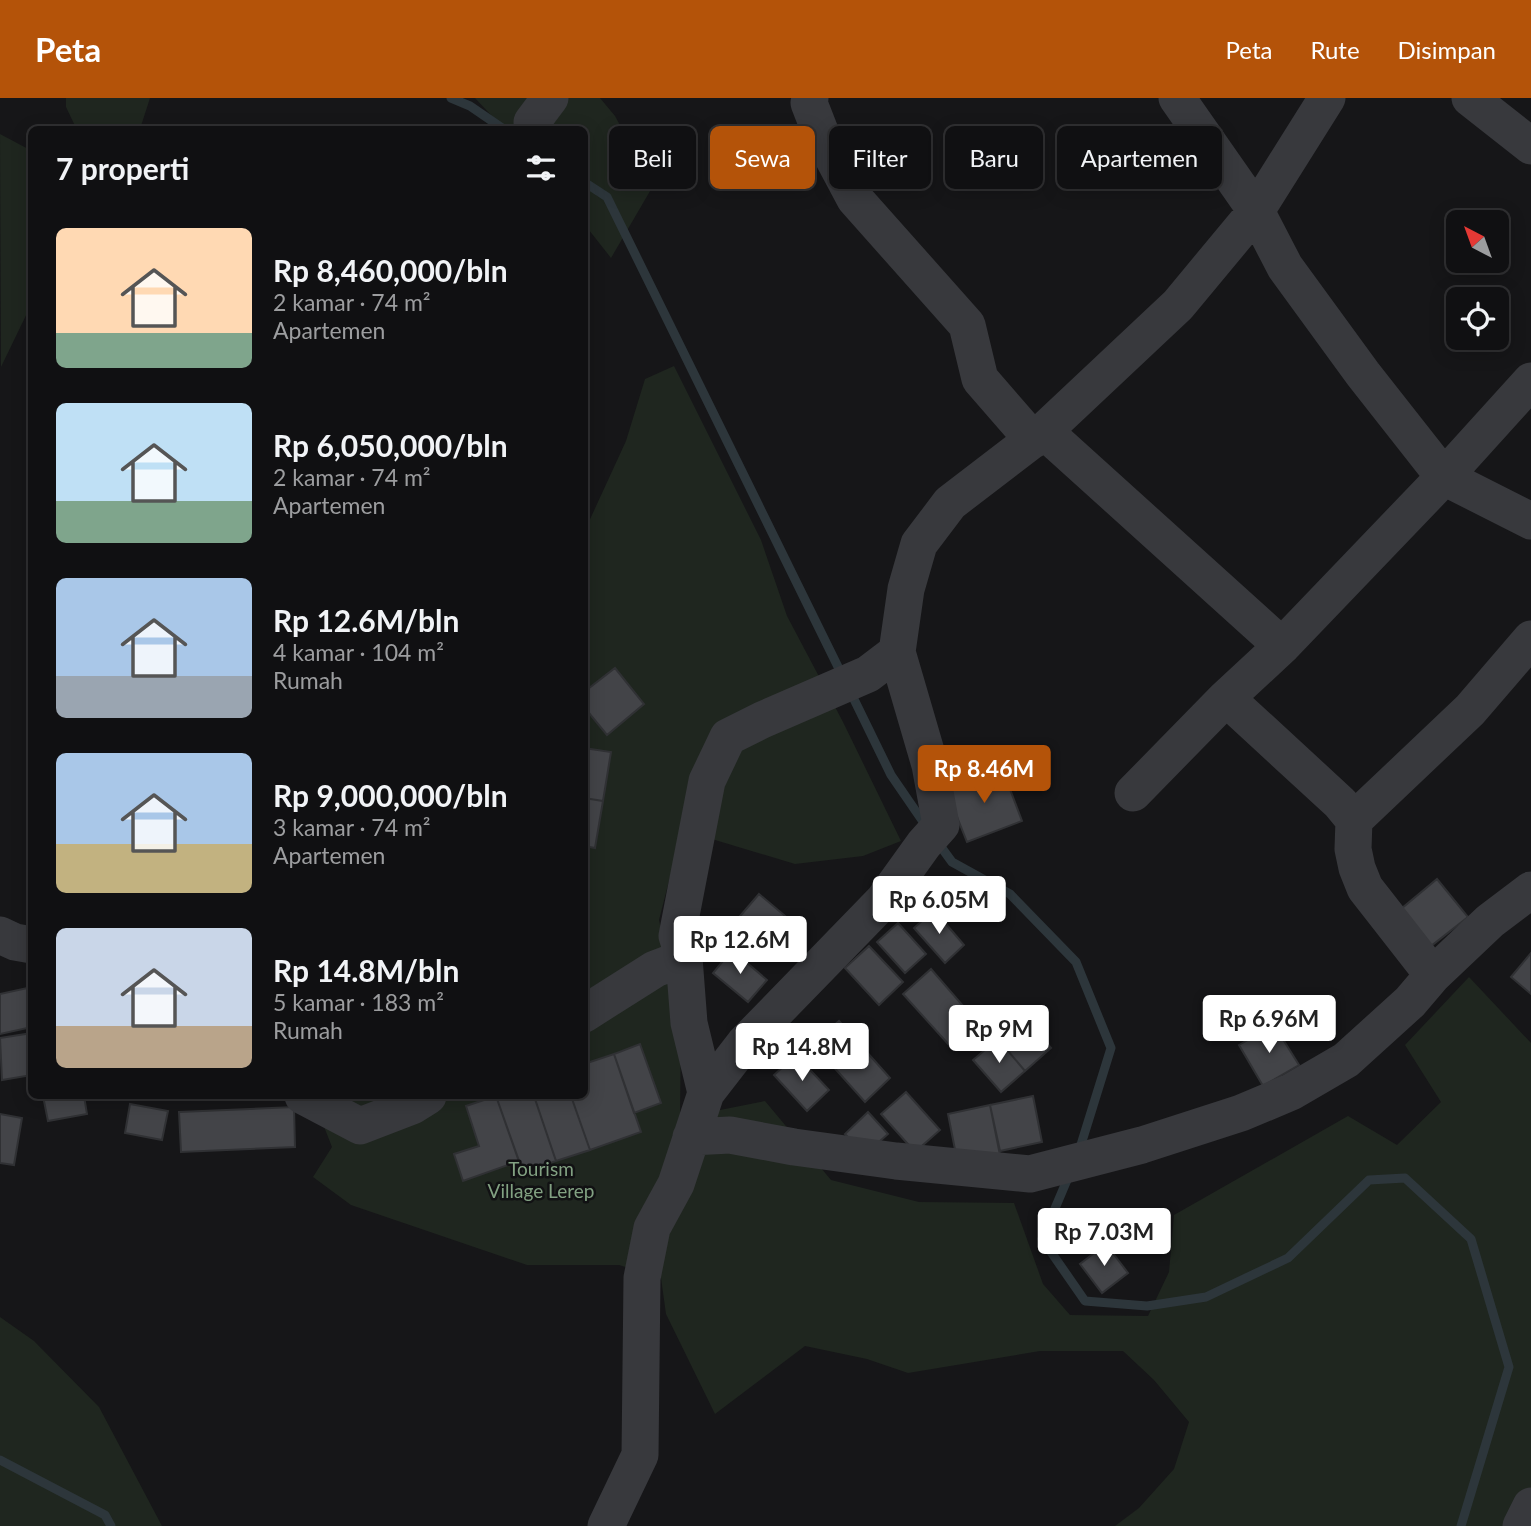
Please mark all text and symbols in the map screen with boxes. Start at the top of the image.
text: Peta [35,29,101,69]
text: Peta [1226,35,1272,64]
text: Rute [1310,35,1360,64]
text: Disimpan [1398,35,1496,64]
chip: Beli [609,126,696,189]
chip: Sewa [710,126,815,189]
chip: Filter [829,126,931,189]
chip: Baru [945,126,1043,189]
chip: Apartemen [1057,126,1222,189]
icon: filters [522,149,560,187]
text: 7 properti [56,150,189,186]
north arrow [1446,210,1508,273]
map controls [1446,210,1509,350]
text: Rp 8,460,000/bln [273,252,508,288]
icon: home [112,256,196,340]
button: locate [1446,287,1509,350]
text: 2 kamar · 74 m² [273,288,431,316]
text: Apartemen [273,316,385,344]
text: Rp 6,050,000/bln [273,427,508,463]
icon: home [112,431,196,515]
text: 2 kamar · 74 m² [273,463,431,491]
text: Apartemen [273,491,385,519]
text: Rp 12.6M/bln [273,602,459,638]
icon: home [112,606,196,690]
text: 4 kamar · 104 m² [273,638,444,666]
text: Rumah [273,666,343,694]
pin: Rp 8.46M [912,746,1056,805]
text: Rp 8.46M [934,754,1034,782]
text: Rp 9,000,000/bln [273,777,508,813]
icon: home [112,781,196,865]
text: 3 kamar · 74 m² [273,813,431,841]
text: Apartemen [273,841,385,869]
pin: Rp 6.05M [867,876,1011,936]
text: Rp 6.05M [889,885,989,913]
pin: Rp 12.6M [668,916,812,976]
text: Rp 12.6M [690,925,790,953]
text: Rp 14.8M/bln [273,952,459,988]
icon: home [112,956,196,1040]
text: 5 kamar · 183 m² [273,988,444,1016]
pin: Rp 6.96M [1197,996,1341,1055]
text: Rp 6.96M [1219,1004,1319,1032]
pin: Rp 9M [950,1006,1048,1065]
text: Rp 9M [965,1014,1033,1042]
text: Rumah [273,1016,343,1044]
pin: Rp 14.8M [730,1024,874,1083]
text: Rp 14.8M [752,1032,852,1060]
park label: Tourism Village Lerep [488,1157,594,1202]
pin: Rp 7.03M [1032,1208,1176,1268]
text: Rp 7.03M [1054,1217,1154,1245]

